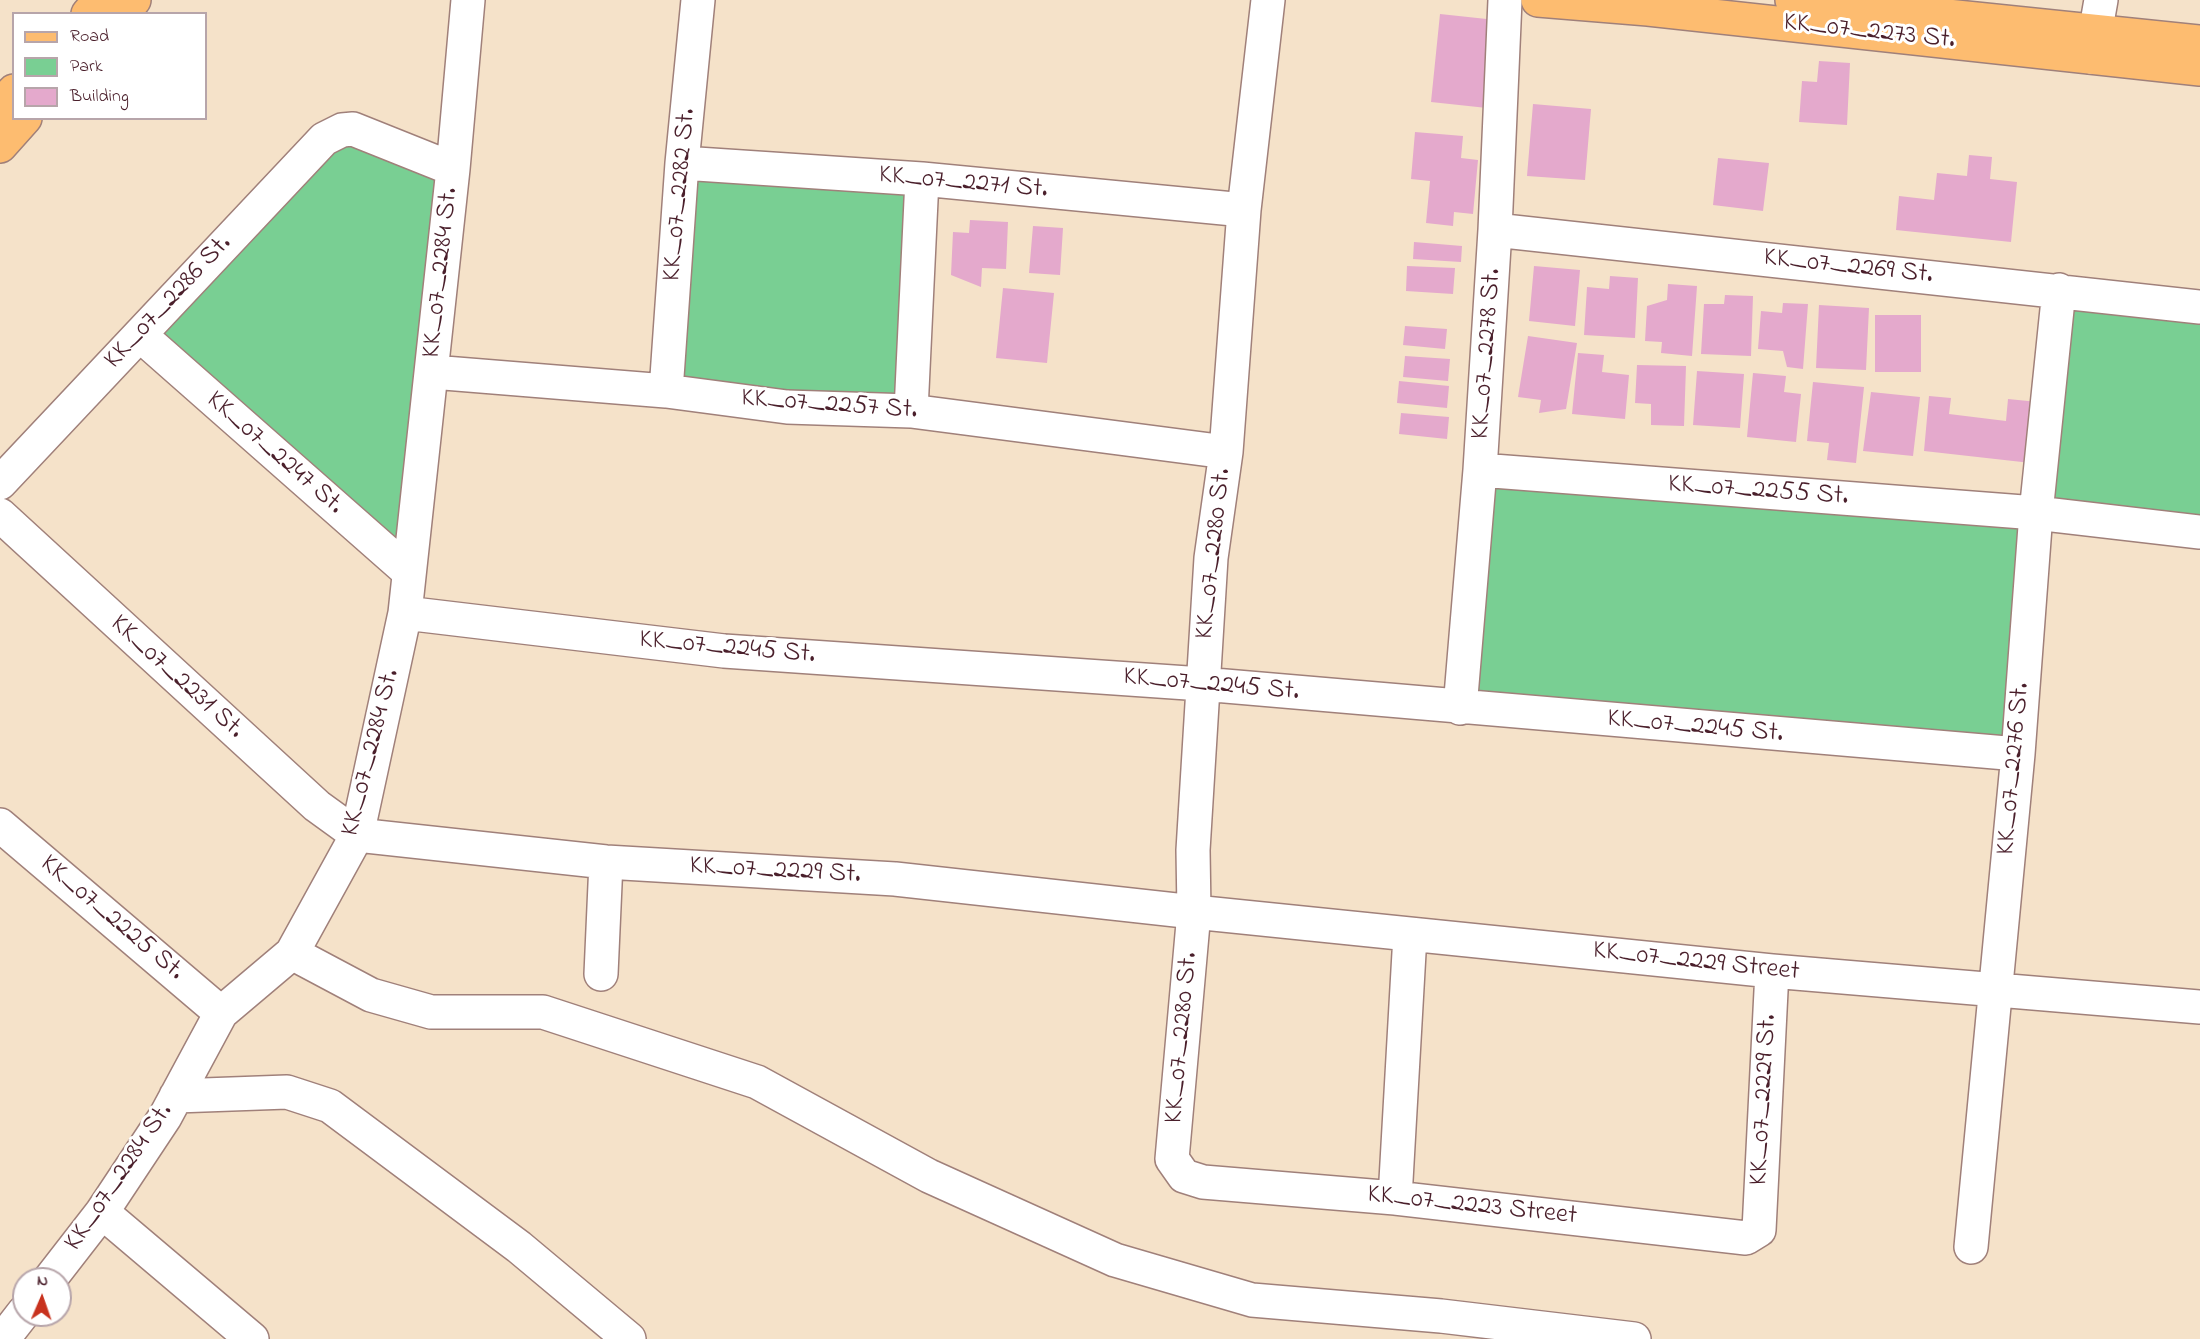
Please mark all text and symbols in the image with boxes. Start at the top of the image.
street label: KK_07_2273 St. [1782,8,1956,58]
legend [12,12,207,120]
text: Road [70,24,109,50]
text: Park [70,54,103,80]
text: Building [70,84,129,110]
street label: KK_07_2282 St. [657,107,705,283]
street label: KK_07_2271 St. [877,160,1049,208]
street label: KK_07_2284 St. [417,186,467,360]
street label: KK_07_2286 St. [99,229,239,377]
street label: KK_07_2269 St. [1762,243,1934,293]
street label: KK_07_2278 St. [1466,268,1510,440]
street label: KK_07_2257 St. [740,384,918,428]
street label: KK_07_2247 St. [198,385,350,523]
street label: KK_07_2280 St. [1190,467,1240,641]
street label: KK_07_2255 St. [1667,470,1849,514]
street label: KK_07_2231 St. [102,609,250,747]
street label: KK_07_2245 St. [638,625,816,673]
street label: KK_07_2245 St. [1122,662,1300,710]
street label: KK_07_2284 St. [336,666,408,840]
street label: KK_07_2276 St. [1991,681,2039,857]
street label: KK_07_2245 St. [1606,704,1784,752]
street label: KK_07_2225 St. [32,849,190,989]
street label: KK_07_2229 St. [689,851,861,893]
street label: KK_07_2229 Street [1591,936,1801,990]
street label: KK_07_2280 St. [1159,951,1207,1125]
street label: KK_07_2229 St. [1744,1014,1786,1186]
street label: KK_07_2284 St. [59,1098,181,1258]
street label: KK_07_2223 Street [1366,1180,1578,1234]
north arrow [12,1267,72,1327]
text: N [37,1269,48,1293]

